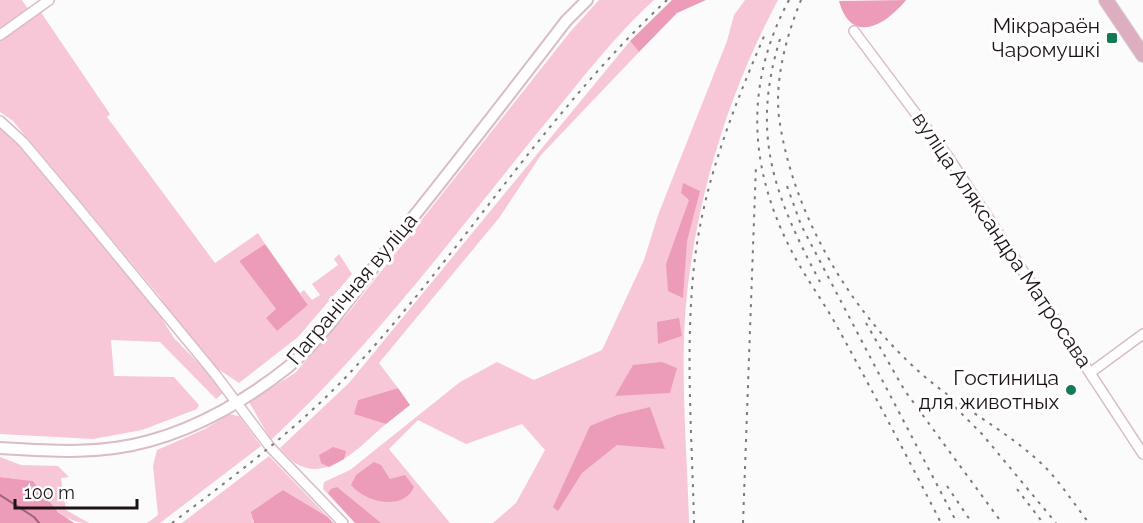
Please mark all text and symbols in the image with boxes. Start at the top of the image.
place label: Мікрараён Чаромушкі [991,13,1100,62]
marker: Мікрараён Чаромушкі [1105,31,1119,45]
street label: вуліца Аляксандра Матросава [907,107,1097,372]
street label: Пагранічная вуліца [281,208,422,369]
place label: Гостиница для животных [919,365,1059,414]
marker: Гостиница для животных [1064,383,1078,397]
scale bar [15,472,136,510]
text: 100 m [24,482,75,503]

